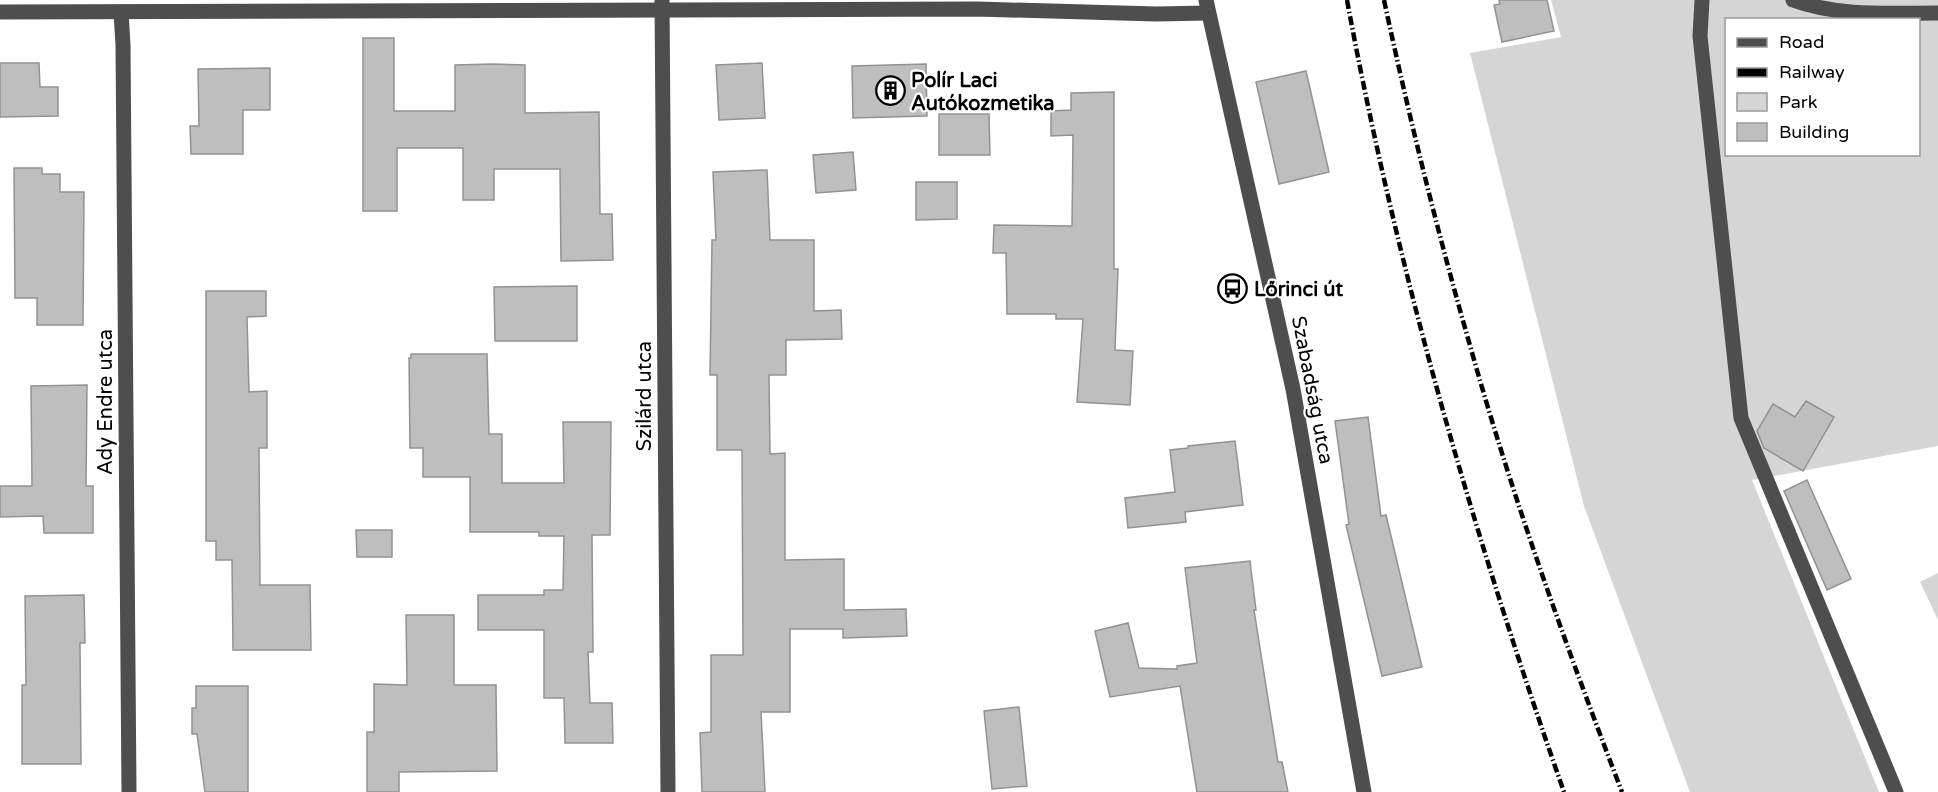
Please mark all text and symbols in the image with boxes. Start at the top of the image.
legend [1725,18,1920,156]
text: Road [1779,31,1824,53]
text: Railway [1779,61,1845,83]
place label: Polír Laci Autókozmetika [911,69,1055,116]
building icon: Polír Laci Autókozmetika [874,75,906,107]
text: Park [1779,91,1818,113]
text: Building [1779,121,1849,143]
bus stop icon: Lőrinci út [1217,273,1249,305]
place label: Lőrinci út [1254,278,1344,302]
street label: Szabadság utca [1286,314,1338,466]
street label: Ady Endre utca [94,329,118,475]
street label: Szilárd utca [633,341,657,451]

